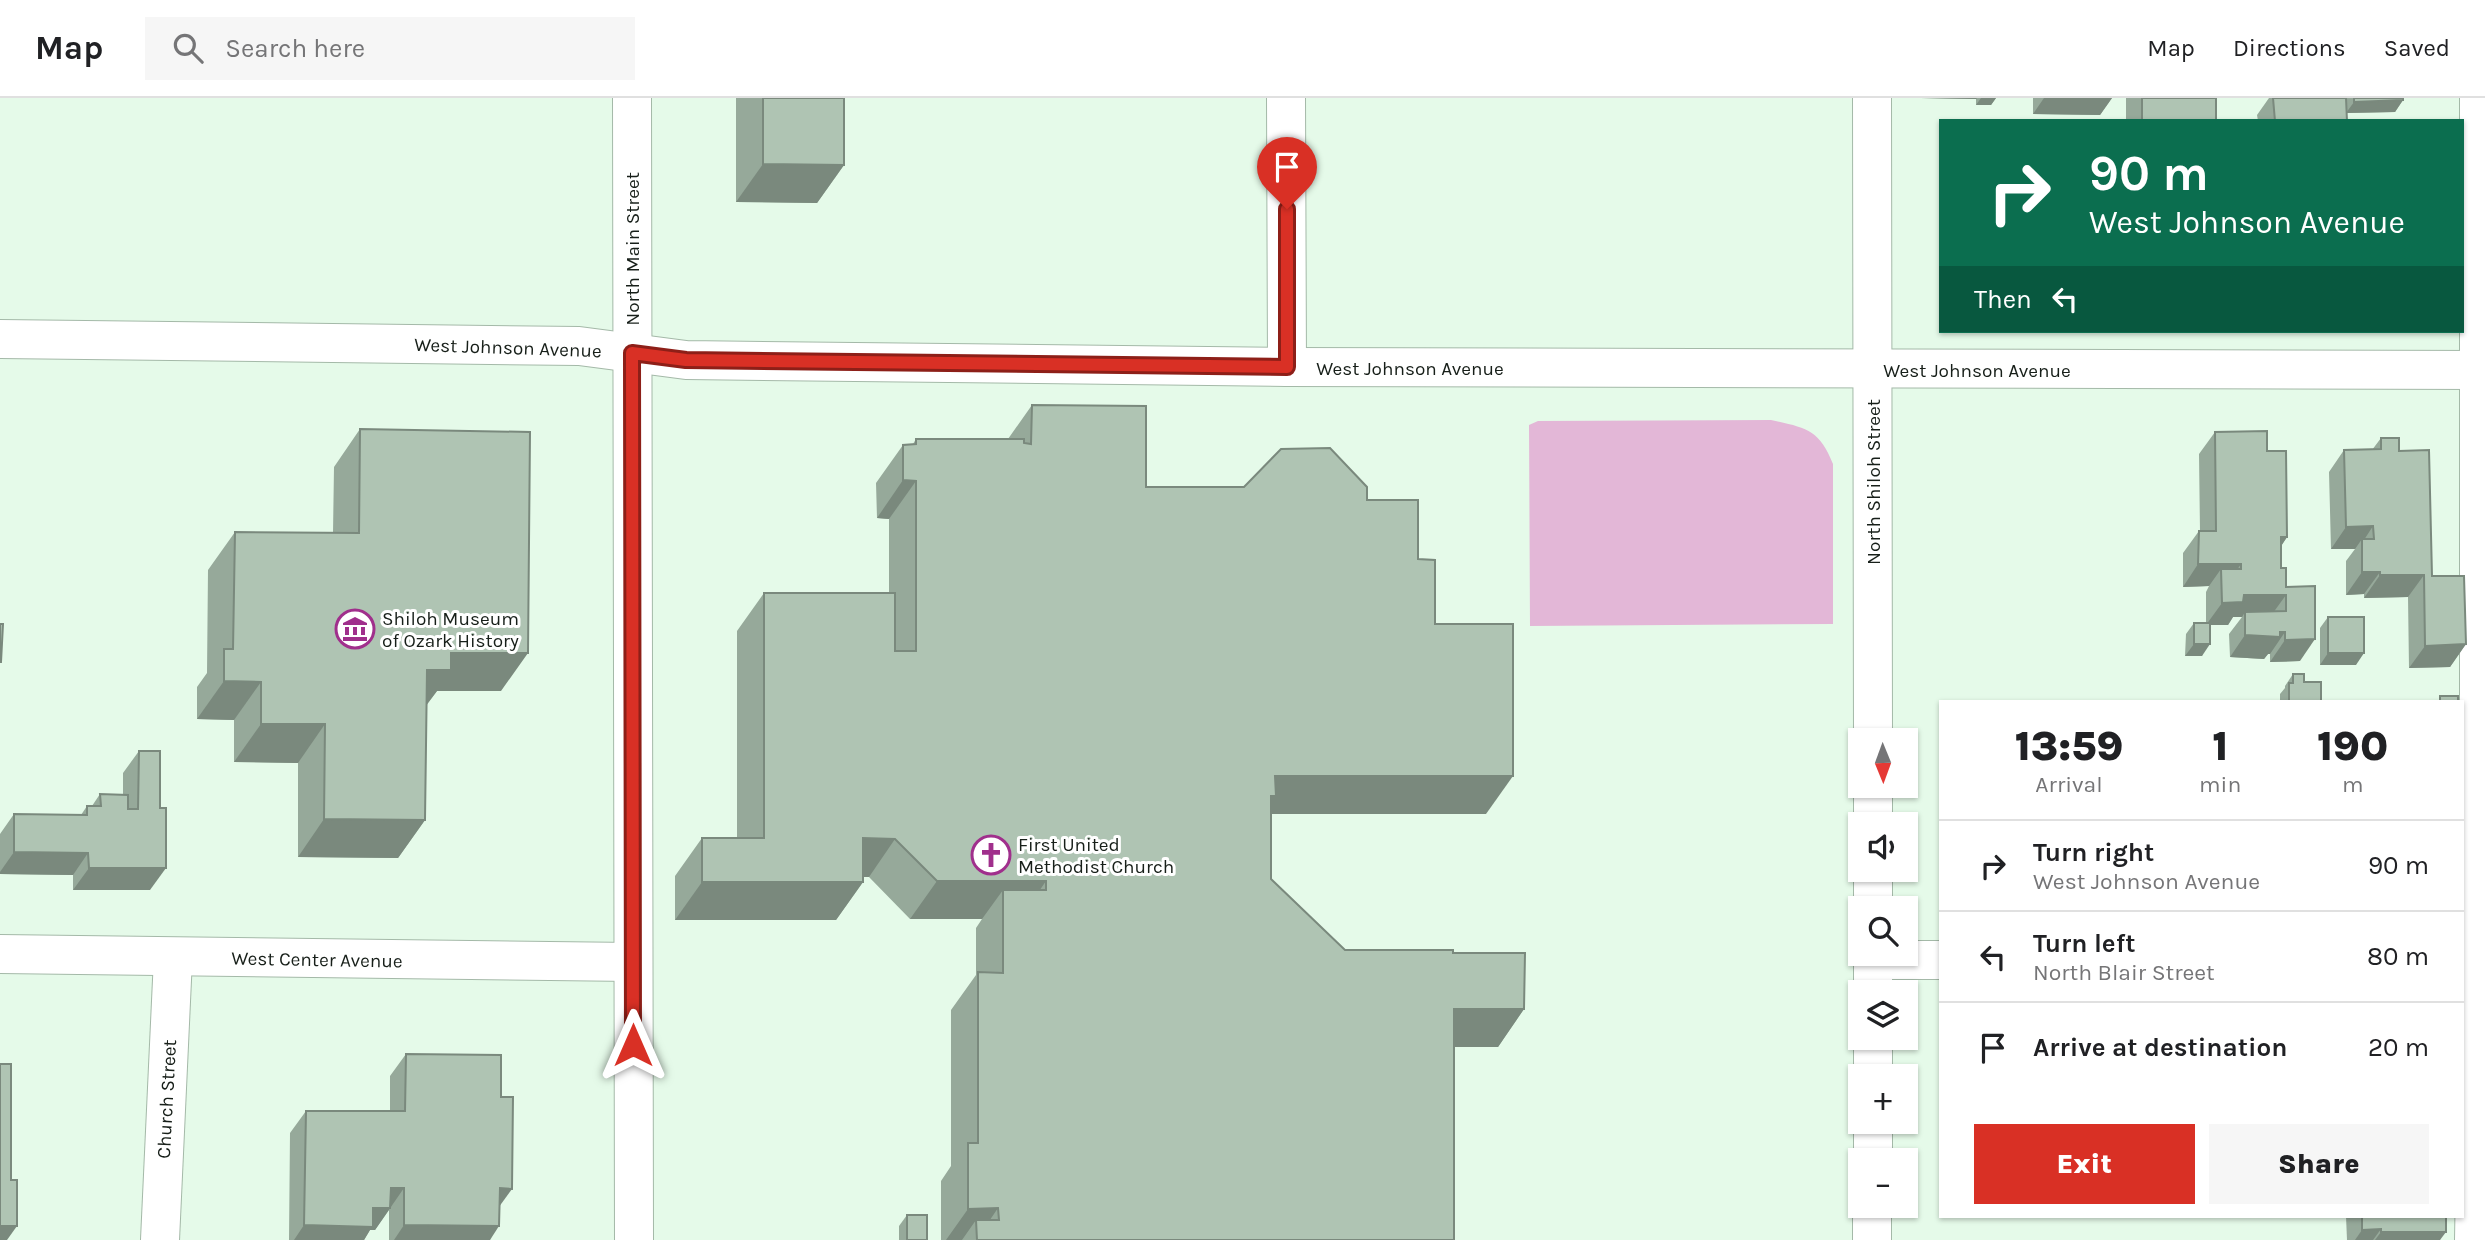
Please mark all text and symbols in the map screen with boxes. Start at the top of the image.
search box [145,17,635,80]
text: Map [35,29,103,67]
icon: search [169,29,207,67]
text: Search here [225,33,365,64]
text: Map [2147,34,2195,62]
text: Directions [2233,34,2346,62]
text: Saved [2384,34,2450,62]
pin [1257,137,1317,209]
text: 90 m [2089,145,2209,202]
icon: right [1974,147,2065,238]
icon: arrive [1268,148,1306,186]
street label: North Main Street [622,172,644,326]
text: West Johnson Avenue [2089,204,2405,241]
icon: left [2046,280,2084,318]
text: Then [1974,284,2032,315]
street label: West Johnson Avenue [414,334,602,362]
street label: West Johnson Avenue [1316,358,1504,380]
street label: West Johnson Avenue [1883,360,2071,382]
street label: North Shiloh Street [1863,399,1885,565]
museum icon: Shiloh Museum of Ozark History [334,608,376,650]
place label: Shiloh Museum of Ozark History [382,608,519,652]
text: 13:59 [2015,721,2123,771]
text: 1 [2212,721,2228,771]
text: 190 [2317,721,2388,771]
north arrow [1848,728,1918,798]
map controls [1848,728,1918,1218]
text: Arrival [2035,771,2103,798]
text: min [2199,771,2241,798]
text: m [2342,771,2363,798]
button: sound [1848,812,1918,882]
church icon: First United Methodist Church [970,834,1012,876]
place label: First United Methodist Church [1018,834,1174,878]
text: Turn right [2033,837,2154,868]
icon: right [1974,847,2012,885]
text: 90 m [2368,850,2429,881]
text: West Johnson Avenue [2033,868,2260,895]
button: search [1848,896,1918,966]
text: Turn left [2033,928,2135,959]
icon: left [1974,938,2012,976]
text: 80 m [2367,941,2429,972]
street label: West Center Avenue [231,948,403,972]
text: North Blair Street [2033,959,2215,986]
button: layers [1848,980,1918,1050]
position arrow [596,1008,670,1082]
icon: arrive [1974,1029,2012,1067]
text: Arrive at destination [2033,1032,2287,1063]
text: 20 m [2368,1032,2429,1063]
street label: Church Street [153,1039,181,1159]
button: + [1848,1064,1918,1134]
button: Exit [1974,1124,2195,1204]
button: Share [2209,1124,2429,1204]
button: − [1848,1148,1918,1218]

